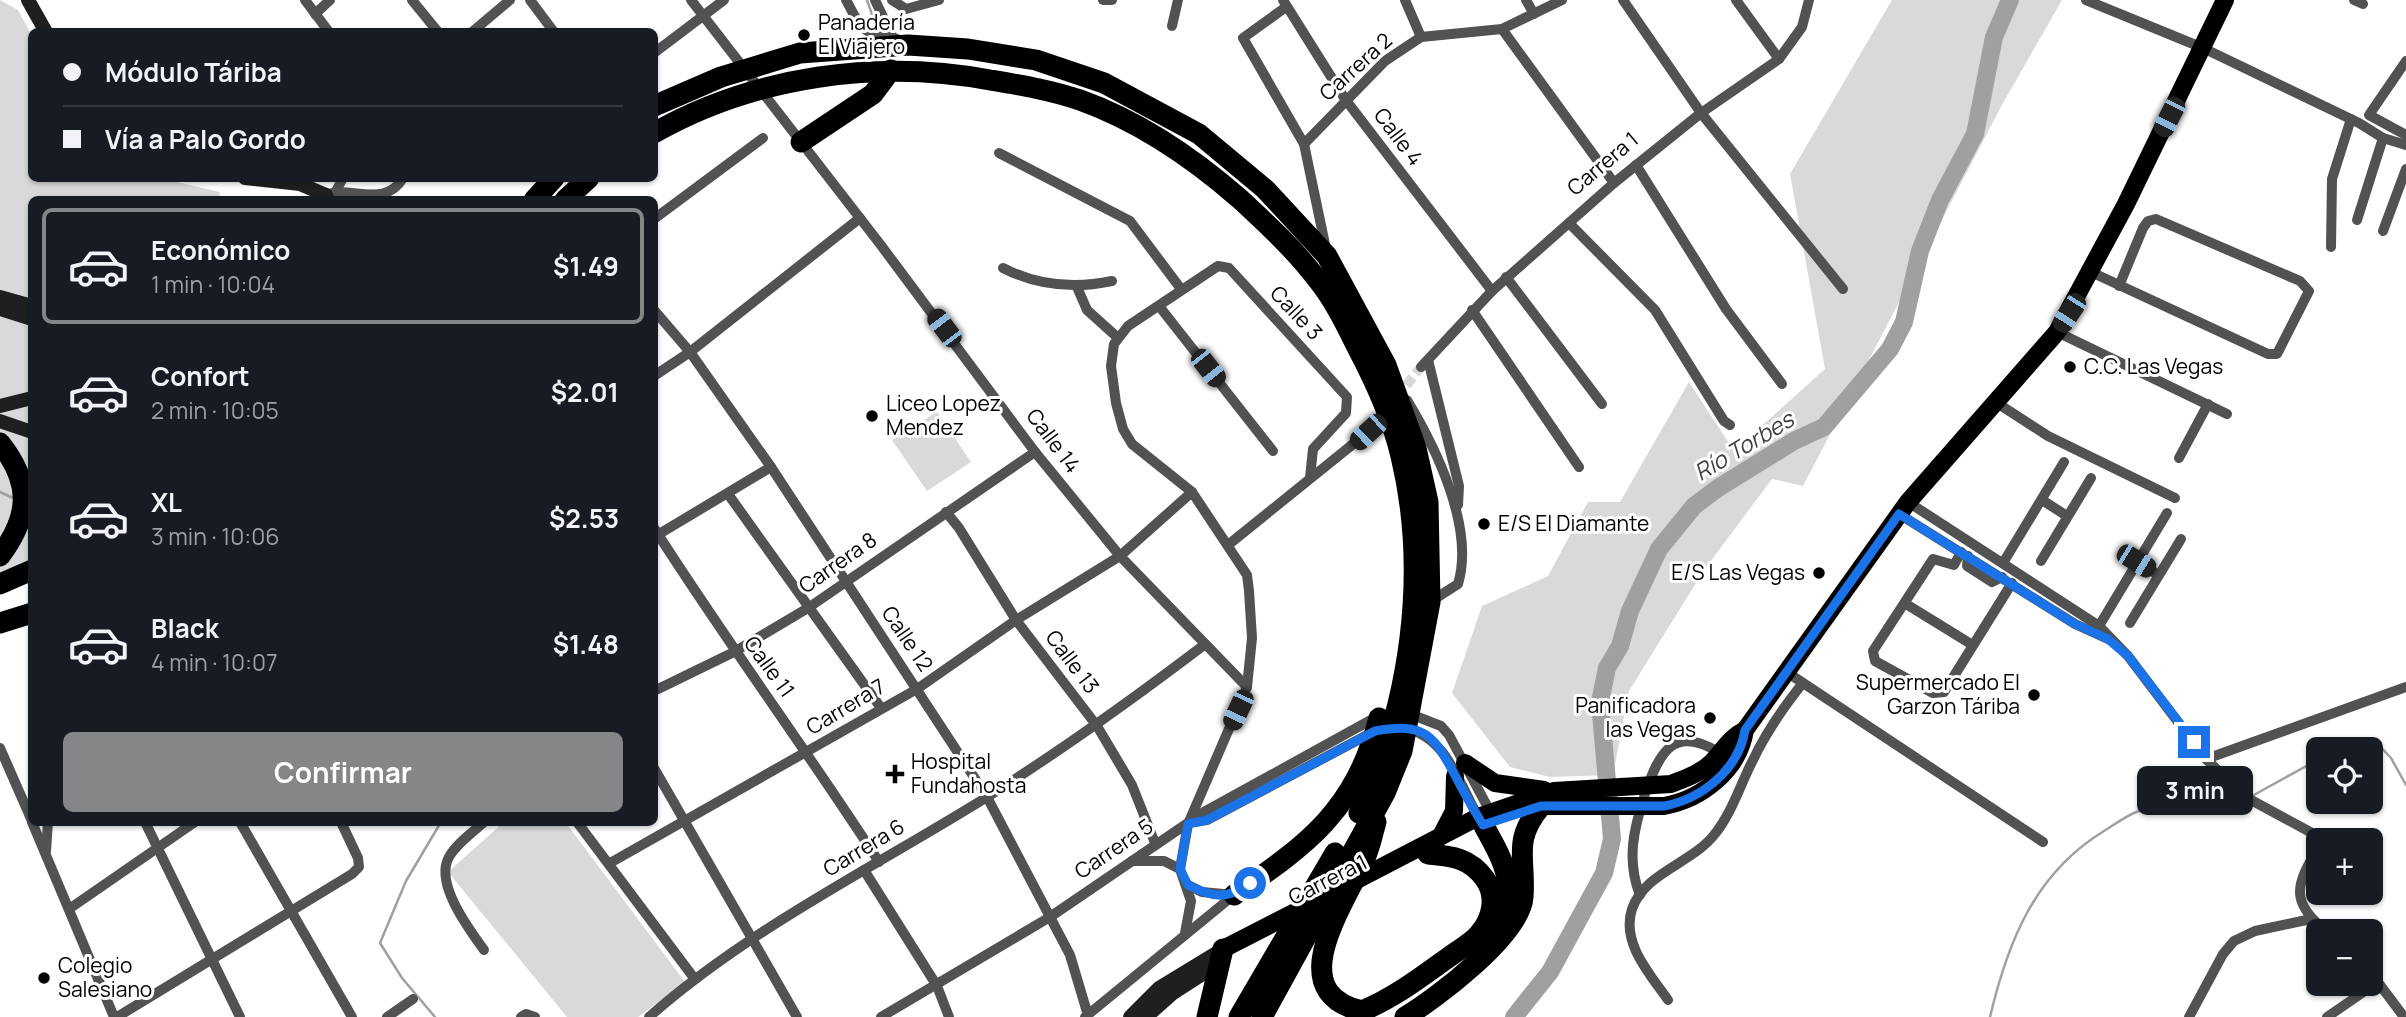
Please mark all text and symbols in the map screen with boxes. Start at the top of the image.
place label: Panadería El Viajero [818,8,915,60]
street label: Carrera 2 [1313,26,1398,106]
marker: Panadería El Viajero [796,27,812,43]
text: Módulo Táriba [105,54,282,90]
car [2151,94,2188,140]
street label: Calle 4 [1368,102,1430,171]
text: Vía a Palo Gordo [105,121,306,157]
street label: Carrera 1 [1561,125,1644,201]
text: Económico [151,232,290,268]
icon: car [67,235,130,298]
text: $1.49 [553,248,619,284]
text: 1 min · 10:04 [151,268,275,300]
street label: Calle 3 [1264,279,1329,345]
car [2049,290,2090,336]
car [923,305,966,351]
car [1187,345,1230,391]
place label: C.C. Las Vegas [2084,352,2223,380]
text: Confort [151,358,250,394]
marker: C.C. Las Vegas [2062,359,2078,375]
icon: car [67,361,130,424]
text: $2.01 [551,374,619,410]
place label: Liceo Lopez Mendez [886,389,1001,441]
text: 2 min · 10:05 [151,394,279,426]
water label: Río Torbes [1688,402,1801,487]
street label: Calle 14 [1020,403,1087,478]
marker: Liceo Lopez Mendez [864,408,880,424]
car [1346,410,1391,454]
text: XL [151,484,182,520]
icon: car [67,487,130,550]
text: $2.53 [549,500,619,536]
place label: E/S El Diamante [1498,509,1649,537]
marker: E/S El Diamante [1476,516,1492,532]
text: 3 min · 10:06 [151,520,279,552]
street label: Carrera 8 [793,525,882,599]
car [2113,541,2160,581]
place label: E/S Las Vegas [1671,558,1805,586]
marker: E/S Las Vegas [1811,565,1827,581]
street label: Calle 12 [876,600,940,677]
text: Black [151,610,219,646]
icon: car [67,613,130,676]
street label: Calle 13 [1040,624,1106,699]
text: $1.48 [553,626,619,662]
street label: Calle 11 [738,630,802,703]
text: 4 min · 10:07 [151,646,278,678]
place label: Supermercado El Garzon Táriba [1856,668,2020,720]
street label: Carrera 7 [801,672,890,741]
car [1220,687,1257,733]
marker: Supermercado El Garzon Táriba [2026,687,2042,703]
place label: Panificadora las Vegas [1575,691,1696,743]
marker: Panificadora las Vegas [1702,710,1718,726]
route end [2178,726,2210,758]
button: Confirmar [63,732,623,812]
map controls [2306,737,2383,996]
button: locate [2306,737,2383,814]
place label: Hospital Fundahosta [911,747,1026,799]
marker: Hospital Fundahosta [885,764,905,784]
callout: 3 min [2136,766,2252,816]
text: 3 min [2165,774,2225,806]
street label: Carrera 6 [818,812,909,882]
street label: Carrera 5 [1069,812,1158,885]
button: + [2306,828,2383,905]
street label: Carrera 1 [1283,847,1372,911]
route start [1234,867,1266,899]
button: − [2306,919,2383,996]
place label: Colegio Salesiano [58,951,152,1003]
marker: Colegio Salesiano [36,970,52,986]

